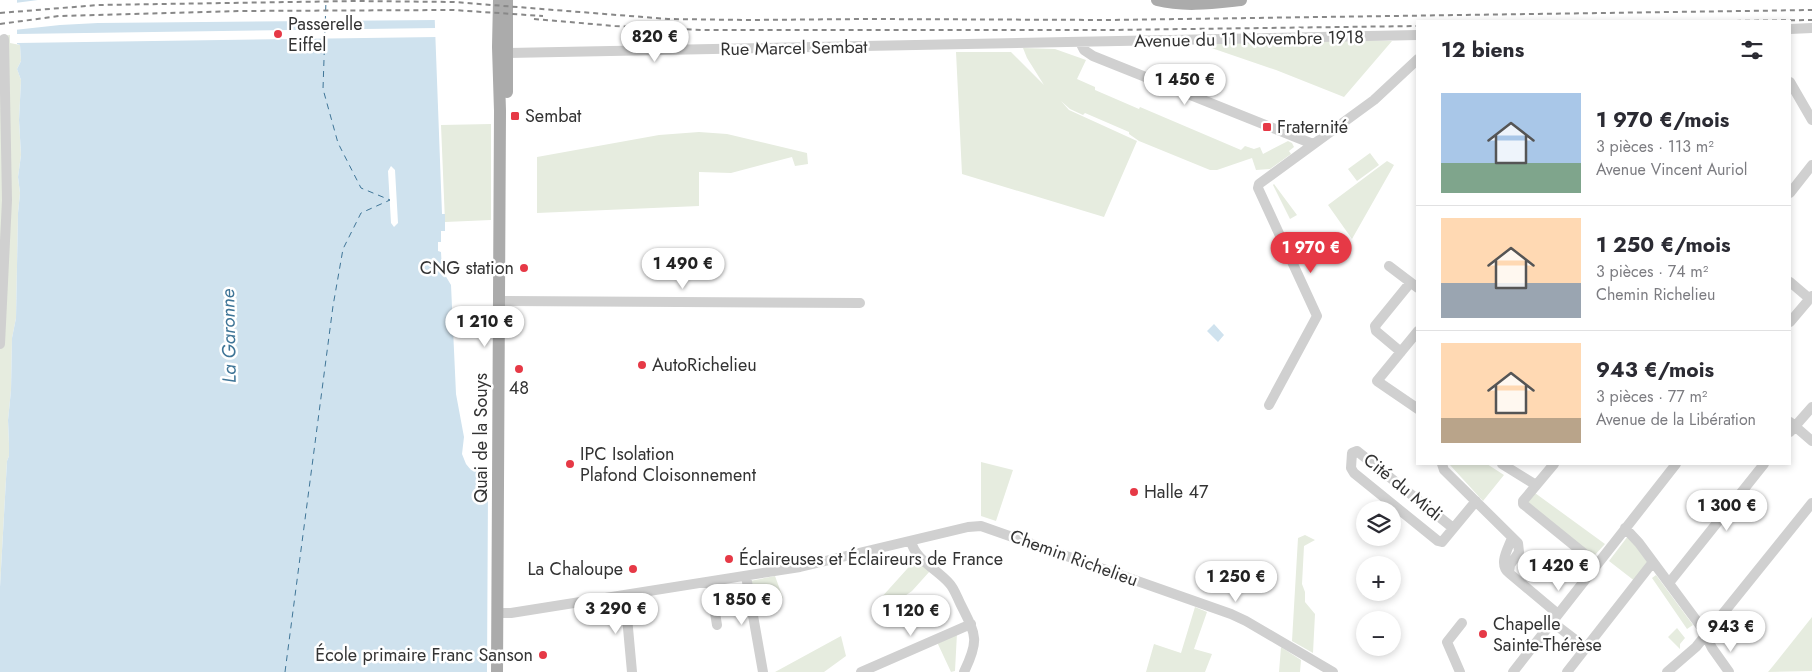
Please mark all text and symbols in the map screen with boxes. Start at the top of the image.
place label: Passerelle Eiffel [288,11,362,58]
pin: 820 € [620,20,690,63]
street label: Avenue du 11 Novembre 1918 [1134,24,1364,54]
text: 820 € [632,25,678,48]
marker: Passerelle Eiffel [272,28,284,40]
street label: Rue Marcel Sembat [720,34,868,62]
text: 12 biens [1441,35,1524,65]
icon: filters [1738,36,1766,64]
pin: 1 450 € [1139,64,1231,106]
text: 1 450 € [1155,68,1215,91]
place label: Sembat [525,103,582,129]
text: 1 970 €/mois [1596,105,1729,135]
marker: Sembat [509,110,521,122]
icon: home [1481,113,1541,173]
place label: Fraternité [1277,114,1348,140]
marker: Fraternité [1261,121,1273,133]
text: 3 pièces · 113 m² [1596,135,1714,158]
text: Avenue Vincent Auriol [1596,158,1747,181]
text: 1 250 €/mois [1596,230,1731,260]
pin: 1 970 € [1265,232,1357,274]
text: 1 970 € [1282,236,1340,259]
icon: home [1481,238,1541,298]
pin: 1 490 € [637,248,729,290]
text: 1 490 € [653,252,713,275]
place label: CNG station [420,255,514,281]
text: 3 pièces · 74 m² [1596,260,1708,283]
marker: CNG station [518,262,530,274]
text: Chemin Richelieu [1596,283,1715,306]
water label: La Garonne [214,288,243,383]
pin: 1 210 € [439,306,531,348]
text: 1 210 € [456,310,514,333]
place label: AutoRichelieu [652,352,757,378]
text: 943 €/mois [1596,355,1714,385]
marker: AutoRichelieu [636,359,648,371]
marker: 48 [513,363,525,375]
icon: home [1481,363,1541,423]
street label: Quai de la Souys [468,373,494,503]
place label: 48 [509,375,529,401]
text: 3 pièces · 77 m² [1596,385,1707,408]
text: Avenue de la Libération [1596,408,1756,431]
place label: IPC Isolation Plafond Cloisonnement [580,441,757,488]
street label: Cité du Midi [1358,447,1448,527]
marker: IPC Isolation Plafond Cloisonnement [564,458,576,470]
place label: Halle 47 [1144,479,1209,505]
marker: Halle 47 [1128,486,1140,498]
pin: 1 300 € [1681,490,1773,532]
text: 1 300 € [1697,494,1757,517]
map controls [1356,501,1401,656]
button: layers [1356,501,1401,546]
street label: Chemin Richelieu [1006,523,1142,593]
place label: Éclaireuses et Éclaireurs de France [739,546,1003,572]
pin: 1 420 € [1513,550,1605,592]
marker: Éclaireuses et Éclaireurs de France [723,553,735,565]
text: 1 420 € [1529,554,1589,577]
place label: La Chaloupe [527,556,623,582]
button: + [1356,556,1401,601]
pin: 1 250 € [1190,560,1282,603]
marker: La Chaloupe [627,563,639,575]
text: 1 250 € [1206,565,1266,588]
pin: 1 850 € [696,584,788,626]
text: 1 850 € [712,588,772,611]
pin: 3 290 € [570,592,662,635]
pin: 1 120 € [865,594,957,637]
text: 3 290 € [585,597,647,620]
text: 1 120 € [882,599,940,622]
pin: 943 € [1696,610,1766,653]
button: − [1356,611,1401,656]
place label: Chapelle Sainte-Thérèse [1493,611,1602,658]
text: 943 € [1707,615,1755,638]
marker: Chapelle Sainte-Thérèse [1477,628,1489,640]
place label: École primaire Franc Sanson [315,642,533,668]
marker: École primaire Franc Sanson [537,649,549,661]

